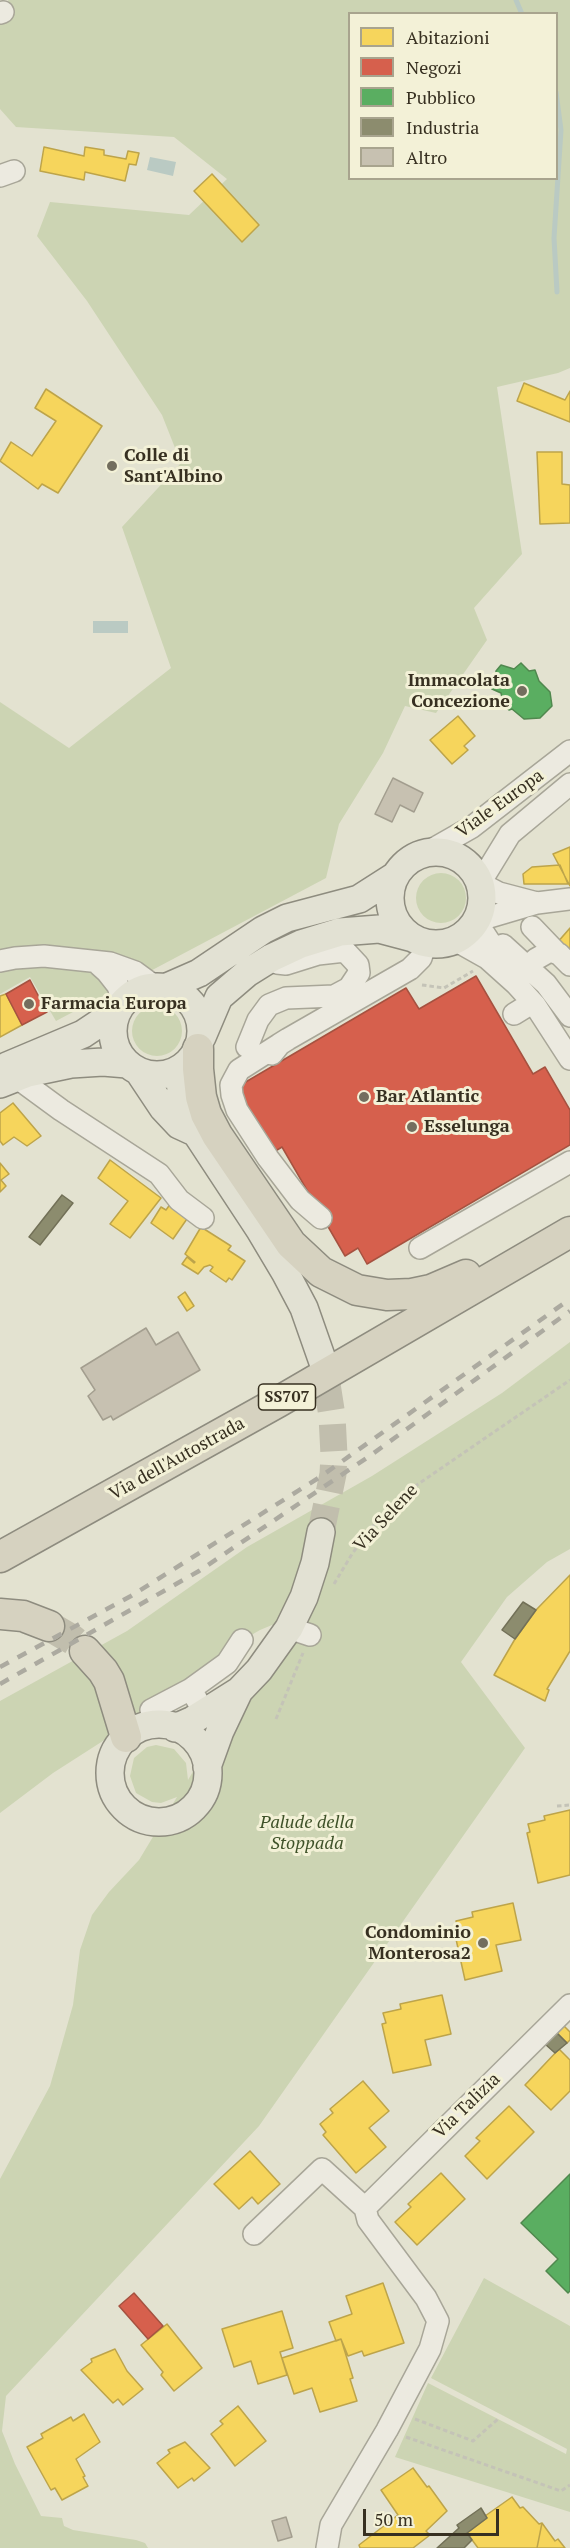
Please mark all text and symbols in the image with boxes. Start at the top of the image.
legend [348,12,558,180]
text: Abitazioni [406,25,490,49]
text: Negozi [406,55,462,79]
text: Pubblico [406,85,476,109]
text: Industria [406,115,479,139]
text: Altro [406,145,447,169]
place label: Colle di Sant'Albino [124,445,223,488]
marker: Colle di Sant'Albino [105,459,119,473]
place label: Immacolata Concezione [408,670,510,712]
marker: Immacolata Concezione [515,684,529,698]
street label: Viale Europa [452,765,548,843]
place label: Farmacia Europa [41,993,187,1015]
marker: Farmacia Europa [22,997,36,1011]
place label: Bar Atlantic [376,1086,479,1108]
marker: Bar Atlantic [357,1090,371,1104]
place label: Esselunga [424,1116,510,1138]
marker: Esselunga [405,1120,419,1134]
road number: SS707 [258,1384,316,1410]
street label: Via dell'Autostrada [105,1413,249,1505]
street label: Via Selene [349,1480,423,1556]
park label: Palude della Stoppada [260,1812,354,1854]
place label: Condominio Monterosa2 [365,1922,471,1964]
marker: Condominio Monterosa2 [476,1936,490,1950]
street label: Via Talizia [429,2069,505,2143]
scale bar [366,2497,502,2535]
text: 50 m [374,2507,413,2531]

